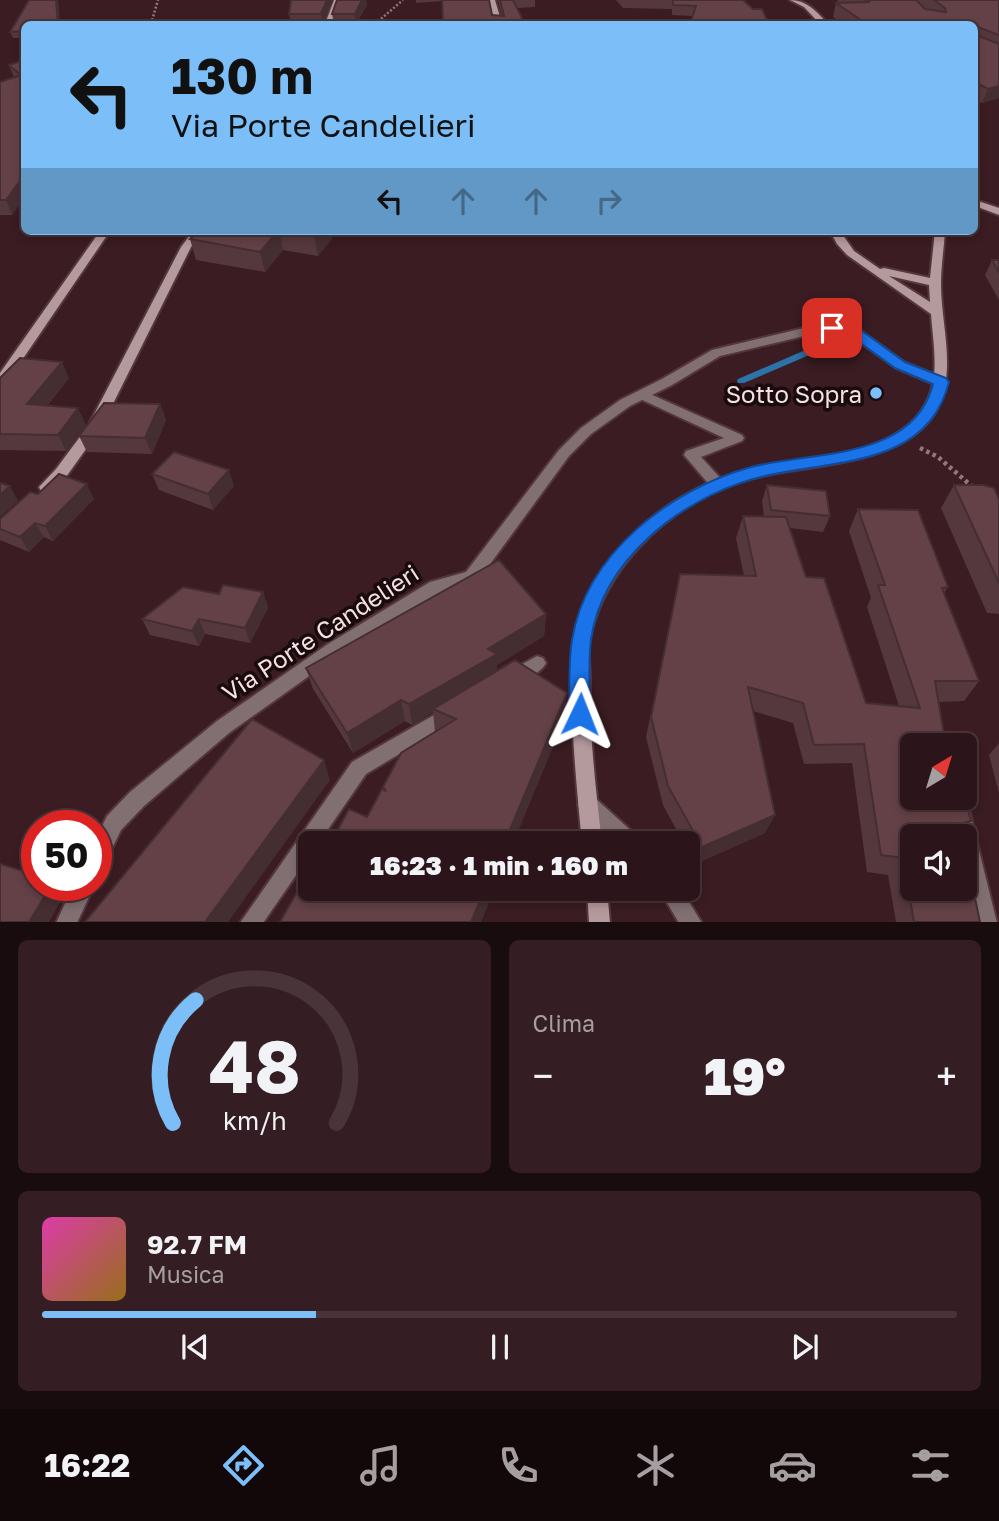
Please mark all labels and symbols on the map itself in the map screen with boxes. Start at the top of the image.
pin [802,298,862,358]
place label: Sotto Sopra [726,379,862,408]
marker: Sotto Sopra [868,385,884,401]
street label: Via Porte Candelieri [216,558,424,706]
position arrow [543,677,617,751]
north arrow [900,733,976,810]
speed limit sign: 50 [21,810,112,901]

